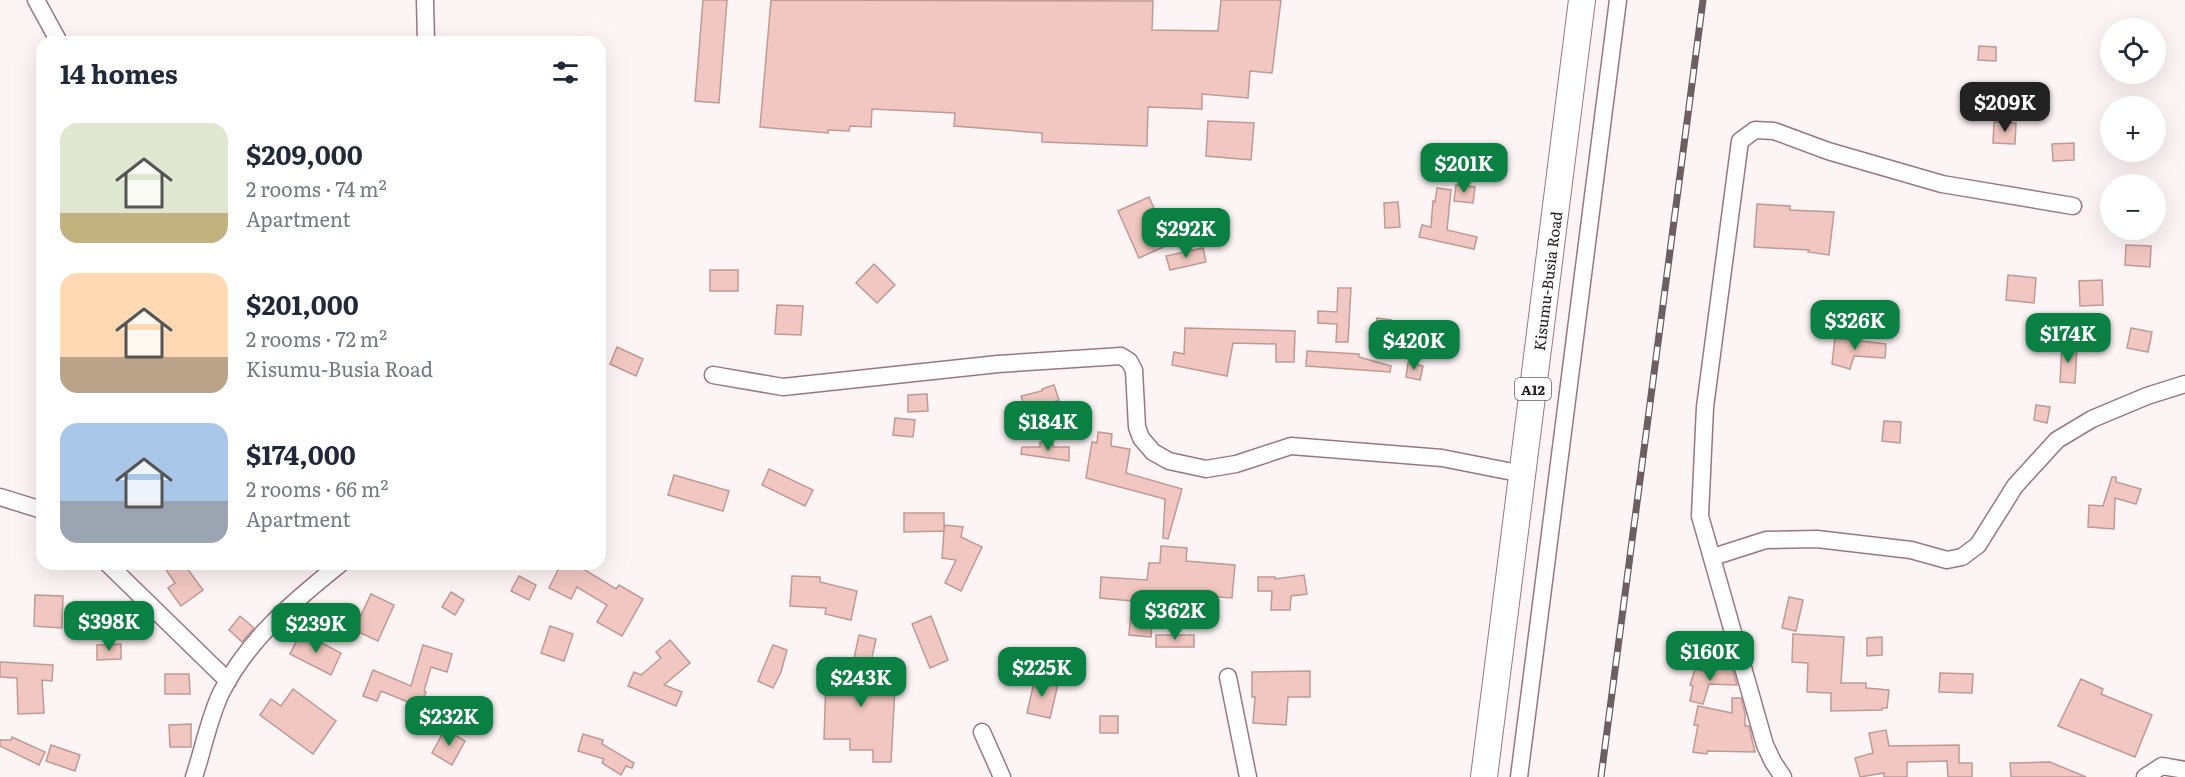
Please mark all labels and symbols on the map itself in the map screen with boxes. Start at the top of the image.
pin: $209K [1963,82,2047,133]
pin: $201K [1422,143,1506,194]
pin: $292K [1144,208,1228,259]
street label: Kisumu-Busia Road [1526,210,1567,352]
pin: $326K [1813,300,1897,351]
pin: $174K [2026,313,2110,364]
pin: $420K [1372,320,1456,371]
road number: A12 [1515,378,1551,400]
pin: $184K [1006,401,1090,452]
pin: $362K [1133,590,1217,641]
pin: $398K [67,601,151,652]
pin: $239K [274,603,358,654]
pin: $160K [1668,631,1752,682]
pin: $225K [1000,647,1084,698]
pin: $243K [819,657,903,708]
pin: $232K [407,696,491,747]

